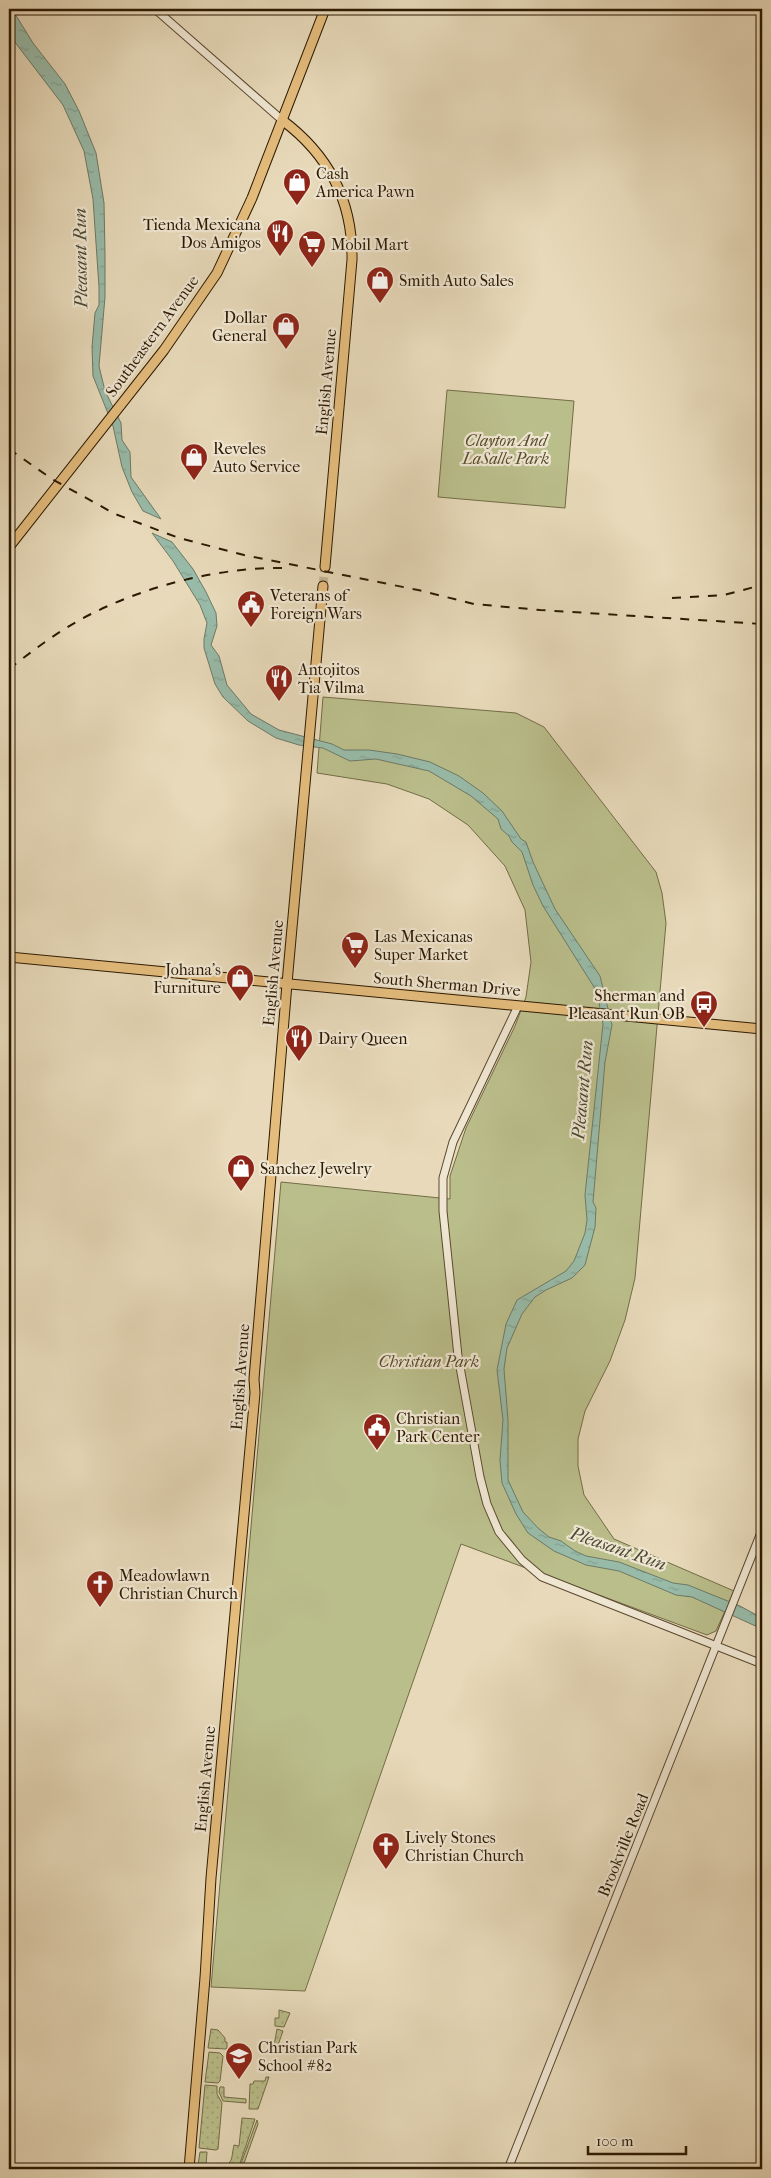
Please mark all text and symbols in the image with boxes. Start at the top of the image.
place label: Cash America Pawn [315,164,415,201]
shop icon: Cash America Pawn [282,167,312,206]
water label: Pleasant Run [70,208,92,309]
place label: Tienda Mexicana Dos Amigos [143,215,262,252]
restaurant icon: Tienda Mexicana Dos Amigos [265,218,295,257]
supermarket icon: Mobil Mart [297,229,327,268]
place label: Mobil Mart [331,235,409,254]
shop icon: Smith Auto Sales [365,265,395,304]
street label: Southeastern Avenue [101,271,203,401]
place label: Smith Auto Sales [399,271,514,290]
place label: Dollar General [212,308,268,345]
shop icon: Dollar General [271,311,301,350]
street label: English Avenue [312,328,340,436]
park label: Clayton And LaSalle Park [462,431,549,468]
place label: Reveles Auto Service [212,439,300,476]
shop icon: Reveles Auto Service [179,442,209,481]
place label: Veterans of Foreign Wars [269,586,362,623]
public building icon: Veterans of Foreign Wars [236,589,266,628]
place label: Antojitos Tia Vilma [297,660,365,697]
restaurant icon: Antojitos Tia Vilma [264,663,294,702]
street label: English Avenue [259,919,287,1027]
place label: Las Mexicanas Super Market [374,927,473,964]
supermarket icon: Las Mexicanas Super Market [340,930,370,969]
place label: Johana’s Furniture [153,960,221,997]
shop icon: Johana’s Furniture [225,963,255,1002]
street label: South Sherman Drive [373,968,522,1000]
place label: Sherman and Pleasant Run OB [568,986,685,1023]
bus stop icon: Sherman and Pleasant Run OB [689,989,719,1028]
restaurant icon: Dairy Queen [284,1023,314,1062]
place label: Dairy Queen [318,1029,408,1048]
water label: Pleasant Run [568,1039,598,1142]
shop icon: Sanchez Jewelry [226,1153,256,1192]
place label: Sanchez Jewelry [260,1159,372,1178]
street label: English Avenue [227,1323,253,1431]
park label: Christian Park [379,1352,479,1371]
place label: Christian Park Center [396,1409,480,1446]
public building icon: Christian Park Center [362,1412,392,1451]
water label: Pleasant Run [566,1522,669,1575]
place label: Meadowlawn Christian Church [119,1566,238,1603]
church icon: Meadowlawn Christian Church [85,1569,115,1608]
street label: English Avenue [191,1725,219,1833]
street label: Brookville Road [594,1790,653,1900]
place label: Lively Stones Christian Church [405,1828,524,1865]
church icon: Lively Stones Christian Church [371,1831,401,1870]
place label: Christian Park School #82 [258,2038,358,2075]
school or university icon: Christian Park School #82 [224,2041,254,2080]
scale bar [588,2123,686,2155]
text: 100 m [596,2132,634,2150]

